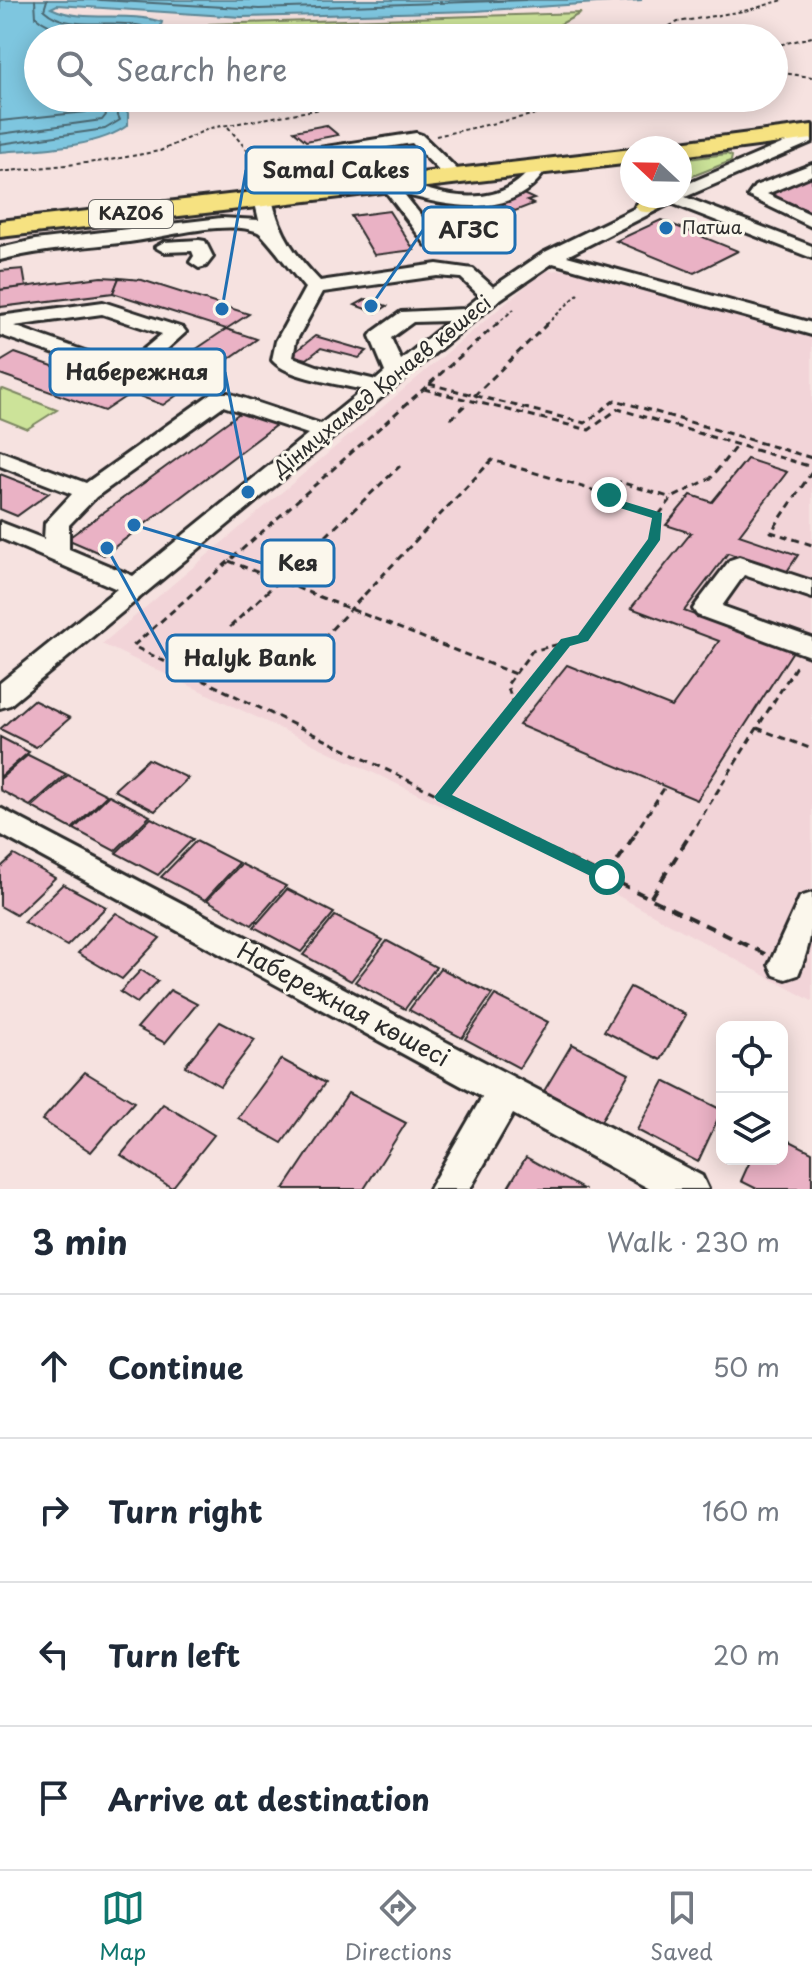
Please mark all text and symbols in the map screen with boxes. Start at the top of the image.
search box [24,24,788,112]
icon: search [52,46,96,90]
text: Search here [116,46,288,91]
north arrow [620,136,692,208]
callout: Samal Cakes [246,147,425,193]
text: Samal Cakes [263,152,409,185]
road number: KАZ06 [89,200,173,228]
callout: АГЗС [423,207,515,253]
text: АГЗС [439,212,499,245]
place label: Патша [682,213,743,240]
marker: Патша [657,219,675,237]
street label: Дінмұхамед Қонаев көшесі [265,287,497,484]
callout: Набережная [50,349,225,395]
text: Набережная [65,354,209,387]
route end [591,477,627,513]
callout: Кея [262,540,334,586]
text: Кея [278,545,318,578]
callout: Halyk Bank [167,635,334,681]
text: Halyk Bank [184,640,317,673]
route start [589,859,625,895]
street label: Набережная көшесі [231,932,457,1075]
map controls [716,1021,788,1165]
button: locate [716,1021,788,1093]
button: layers [716,1093,788,1165]
text: 3 min [32,1215,128,1267]
text: Walk · 230 m [607,1222,780,1261]
icon: ahead [32,1344,76,1388]
text: Continue [108,1344,243,1389]
text: 50 m [713,1347,780,1386]
icon: right [32,1488,76,1532]
text: Turn right [108,1488,263,1533]
text: 160 m [702,1491,780,1530]
icon: left [32,1632,76,1676]
text: Turn left [108,1632,240,1677]
text: 20 m [713,1635,780,1674]
icon: arrive [32,1776,76,1820]
text: Arrive at destination [108,1776,430,1821]
tab: Map [99,1886,146,1967]
tab: Directions [345,1886,452,1967]
tab: Saved [650,1886,713,1967]

